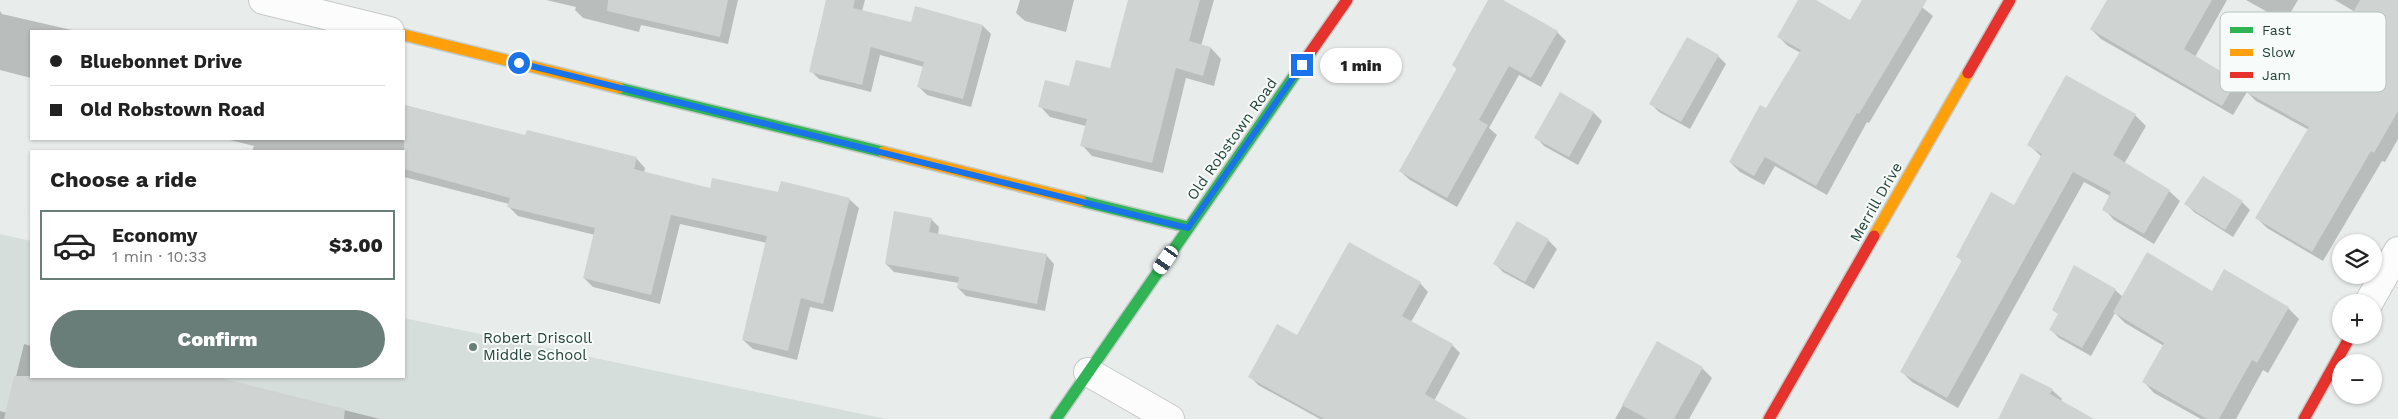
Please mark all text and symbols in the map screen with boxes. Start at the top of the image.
legend [2220,12,2386,92]
text: Fast [2262,22,2291,38]
text: Slow [2262,44,2295,60]
callout: 1 min [1320,48,1402,82]
text: Bluebonnet Drive [80,50,242,73]
route start [508,52,530,74]
route end [1291,54,1313,76]
text: 1 min [1340,56,1382,75]
text: Jam [2262,67,2291,83]
street label: Old Robstown Road [1183,74,1281,204]
text: Old Robstown Road [80,98,265,121]
street label: Merrill Drive [1846,159,1906,245]
text: Choose a ride [50,167,197,192]
icon: car [52,223,97,268]
text: Economy [112,224,197,247]
text: $3.00 [329,234,383,257]
map controls [2332,234,2382,404]
button: layers [2332,234,2382,284]
car [1151,243,1180,277]
text: 1 min · 10:33 [112,247,207,266]
button: + [2332,294,2382,344]
button: Confirm [50,310,385,368]
place label: Robert Driscoll Middle School [483,329,593,364]
marker: Robert Driscoll Middle School [467,341,479,353]
button: − [2332,354,2382,404]

